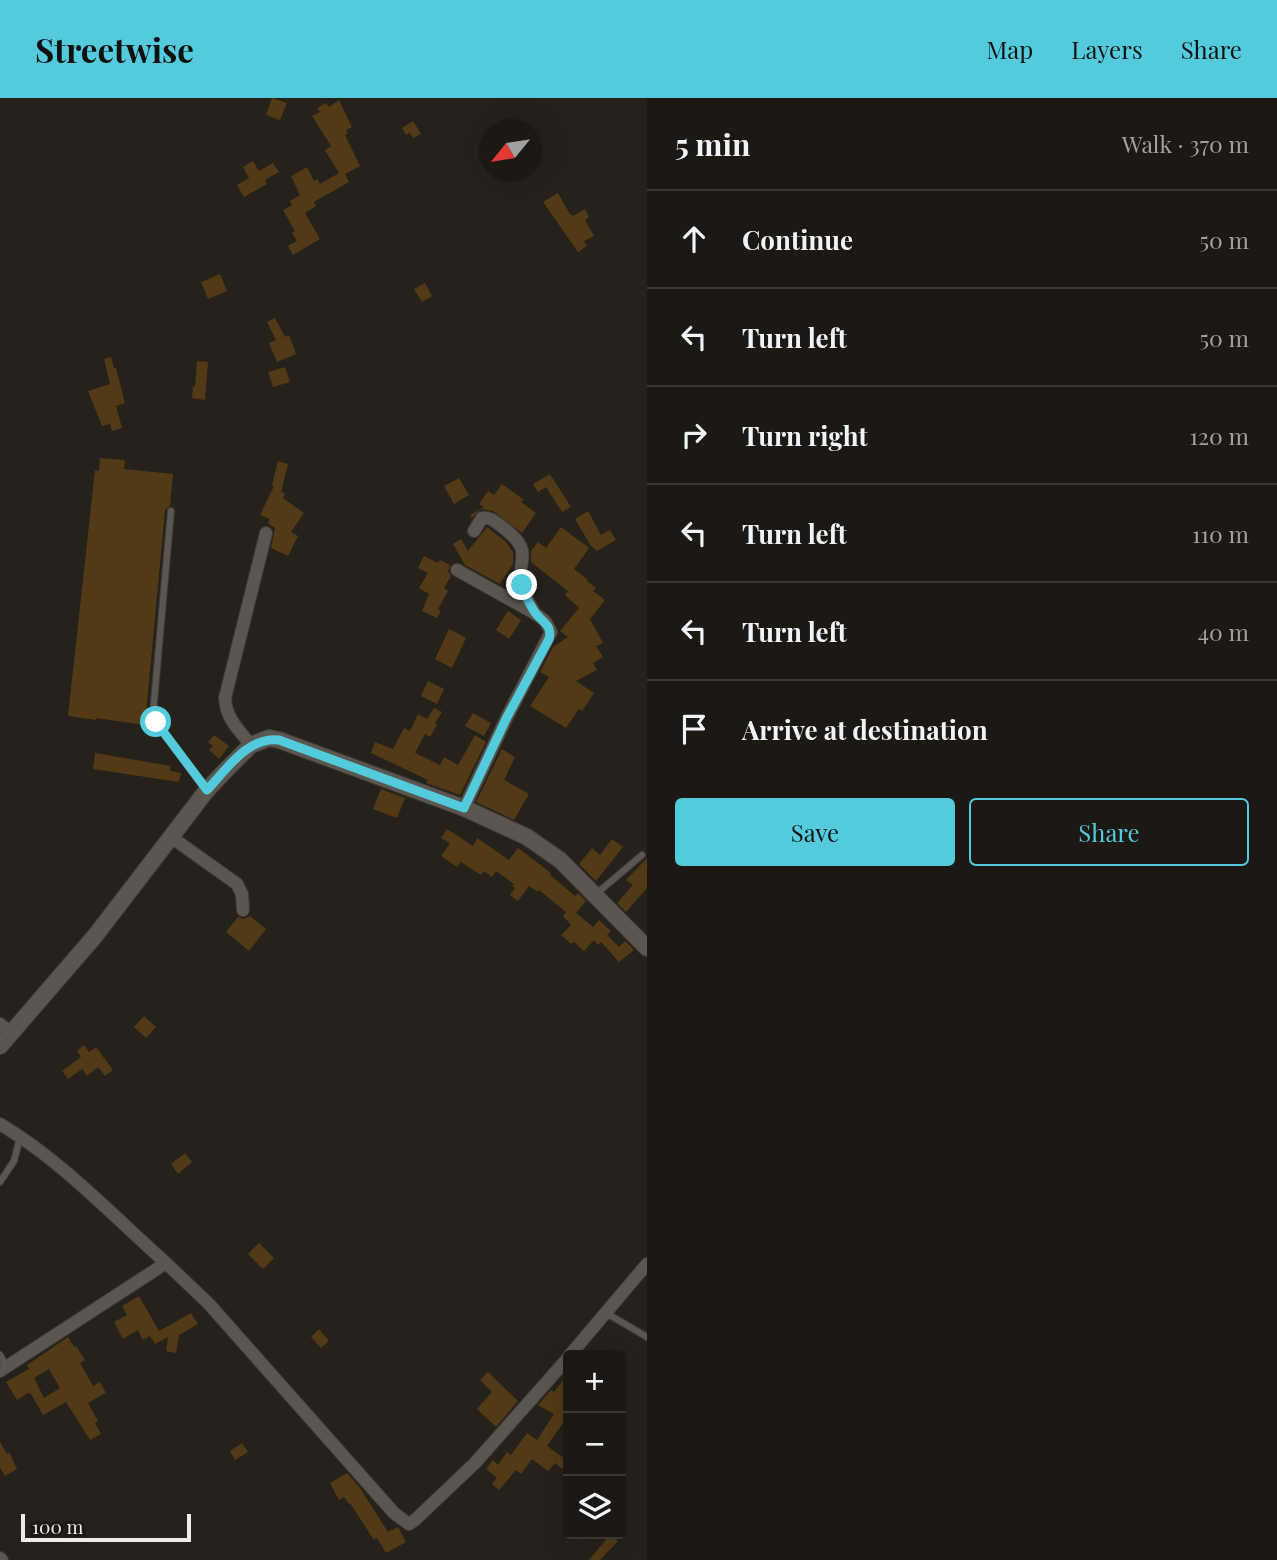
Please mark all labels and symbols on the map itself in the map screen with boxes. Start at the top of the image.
north arrow [479,119,542,182]
route end [506,569,537,600]
route start [140,706,171,737]
scale bar [21,1511,191,1543]

